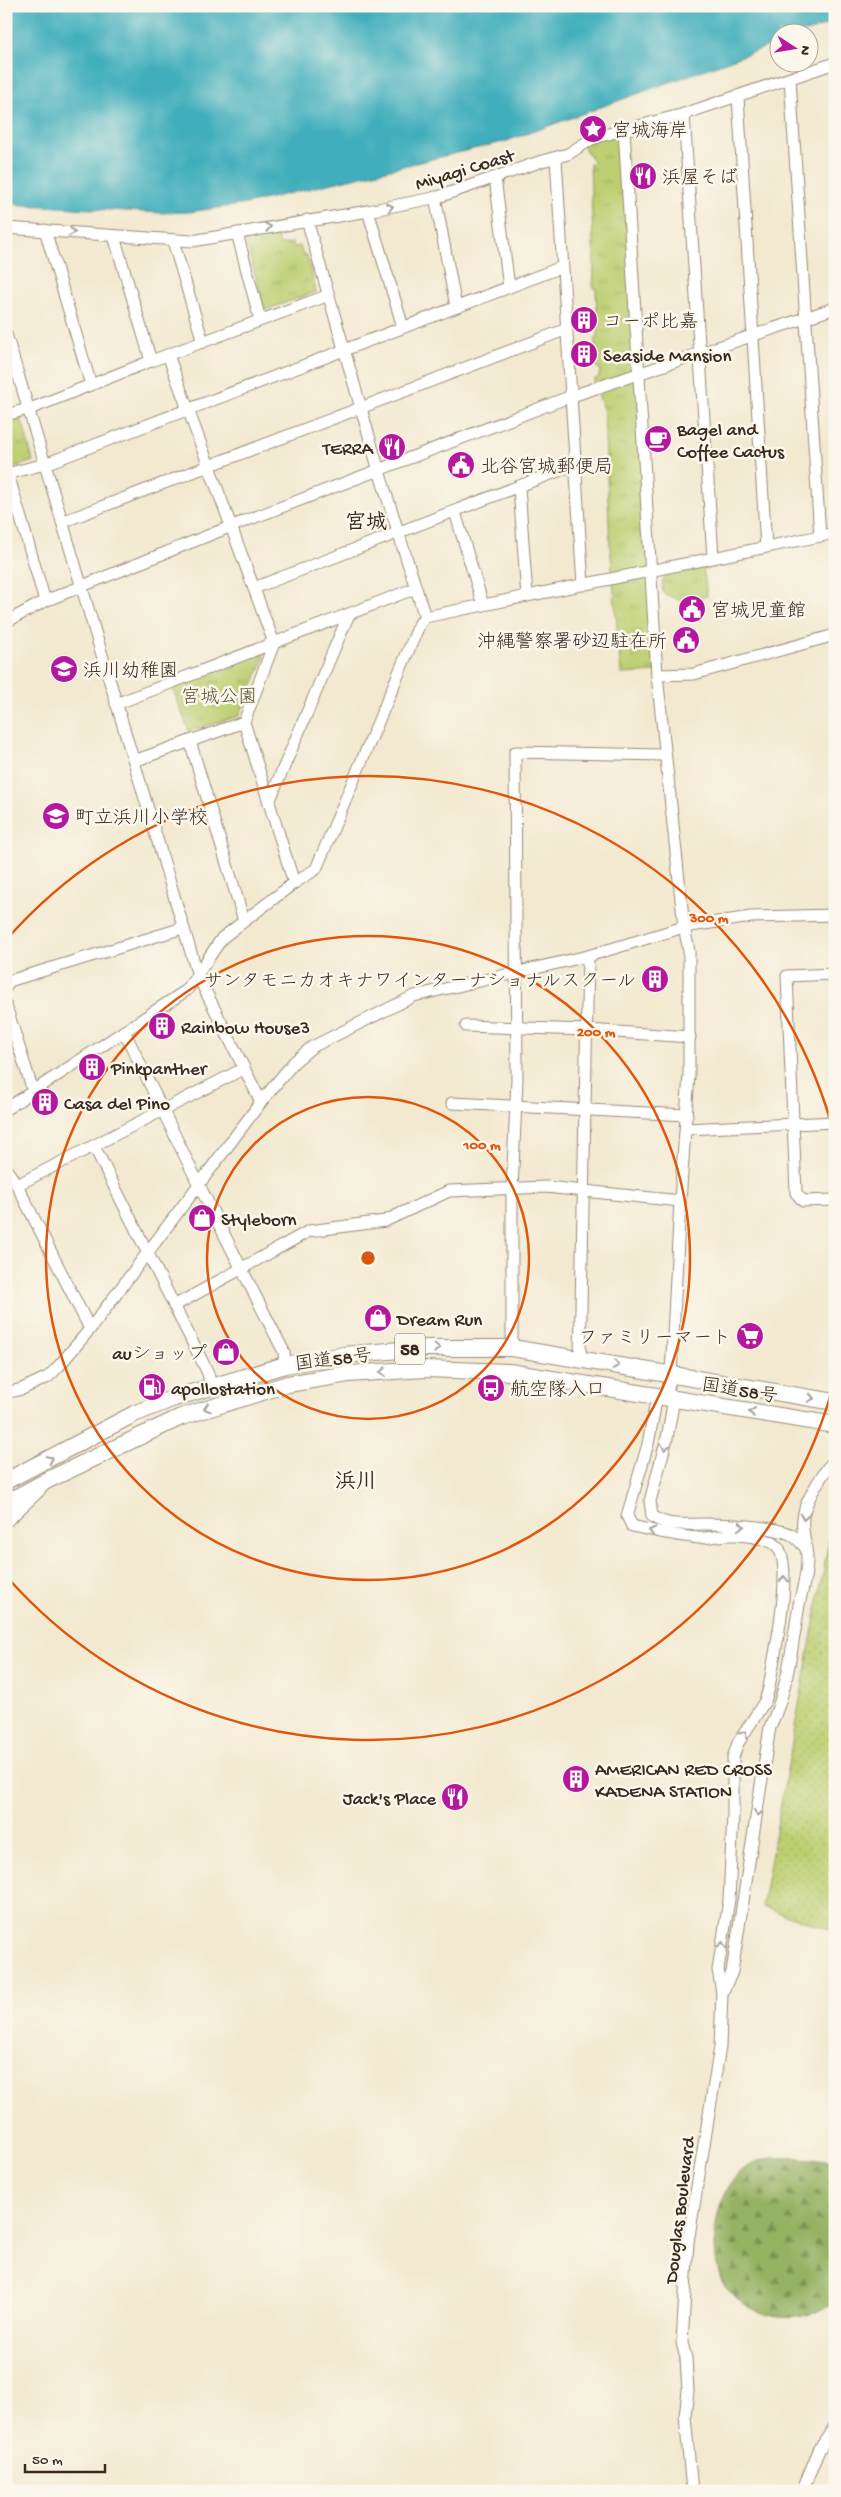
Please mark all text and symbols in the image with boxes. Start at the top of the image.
north arrow [768,22,818,72]
text: N [795,44,814,56]
place icon: 宮城海岸 [578,114,608,144]
place label: 宮城海岸 [612,120,688,144]
street label: Miyagi Coast [413,145,519,197]
restaurant icon: 浜屋そば [628,161,658,191]
place label: 浜屋そば [662,168,738,191]
one-way arrow [385,202,394,213]
one-way arrow [264,223,273,233]
one-way arrow [69,227,77,238]
building icon: コーポ比嘉 [569,305,599,335]
place label: コーポ比嘉 [603,311,698,335]
building icon: Seaside Mansion [569,339,599,369]
place label: Seaside Mansion [603,346,731,369]
place label: Bagel and Coffee Cactus [676,420,785,465]
cafe icon: Bagel and Coffee Cactus [643,424,673,454]
restaurant icon: TERRA [377,432,407,462]
place label: TERRA [322,439,375,462]
public building icon: 北谷宮城郵便局 [446,450,476,480]
place label: 北谷宮城郵便局 [480,456,613,480]
district label: 宮城 [345,510,387,537]
public building icon: 宮城児童館 [677,594,707,624]
place label: 宮城児童館 [711,600,806,624]
public building icon: 沖縄警察署砂辺駐在所 [671,625,701,655]
place label: 沖縄警察署砂辺駐在所 [477,631,667,655]
school or university icon: 浜川幼稚園 [49,654,79,684]
place label: 浜川幼稚園 [83,660,178,684]
park label: 宮城公園 [181,686,257,710]
school or university icon: 町立浜川小学校 [41,801,71,831]
place label: 町立浜川小学校 [75,807,208,831]
text: 300 m [688,910,729,928]
building icon: サンタモニカオキナワインターナショナルスクール [640,964,670,994]
place label: サンタモニカオキナワインターナショナルスクール [204,971,636,994]
building icon: Rainbow House3 [147,1011,177,1041]
place label: Rainbow House3 [181,1018,310,1041]
text: 200 m [577,1024,616,1042]
building icon: Pinkpanther [77,1052,107,1082]
place label: Pinkpanther [110,1059,209,1082]
building icon: Casa del Pino [30,1087,60,1117]
place label: Casa del Pino [64,1094,170,1117]
text: 100 m [462,1137,501,1155]
shop icon: Styleborn [187,1203,217,1233]
place label: Styleborn [221,1210,297,1233]
centre of rings [359,1249,377,1267]
shop icon: Dream Run [363,1303,393,1333]
place label: Dream Run [395,1310,482,1333]
supermarket icon: ファミリーマート [735,1321,765,1351]
place label: ファミリーマート [579,1328,731,1351]
road number: 58 [395,1334,425,1365]
shop icon: auショップ [211,1337,241,1367]
one-way arrow [434,1343,441,1353]
place label: auショップ [112,1344,207,1367]
street label: 国道58号 [293,1344,373,1378]
one-way arrow [611,1360,620,1370]
one-way arrow [379,1366,387,1377]
fuel station icon: apollostation [137,1372,167,1402]
bus stop icon: 航空隊入口 [476,1373,506,1403]
street label: 国道58号 [699,1374,780,1410]
place label: apollostation [171,1379,275,1402]
place label: 航空隊入口 [510,1379,605,1403]
one-way arrow [806,1392,815,1402]
one-way arrow [204,1402,212,1412]
one-way arrow [748,1407,756,1417]
one-way arrow [660,1442,671,1451]
one-way arrow [45,1455,54,1465]
district label: 浜川 [335,1470,377,1496]
one-way arrow [799,1512,809,1521]
one-way arrow [737,1520,745,1531]
one-way arrow [648,1526,656,1536]
one-way arrow [779,1575,789,1583]
one-way arrow [738,1730,747,1739]
place label: AMERICAN RED CROSS KADENA STATION [595,1760,772,1805]
building icon: AMERICAN RED CROSS KADENA STATION [561,1764,591,1794]
restaurant icon: Jack's Place [440,1782,470,1812]
place label: Jack's Place [343,1789,436,1812]
one-way arrow [753,1808,763,1817]
one-way arrow [716,1941,726,1950]
street label: Douglas Boulevard [661,2134,702,2287]
scale bar [25,2442,105,2474]
text: 50 m [32,2452,63,2470]

